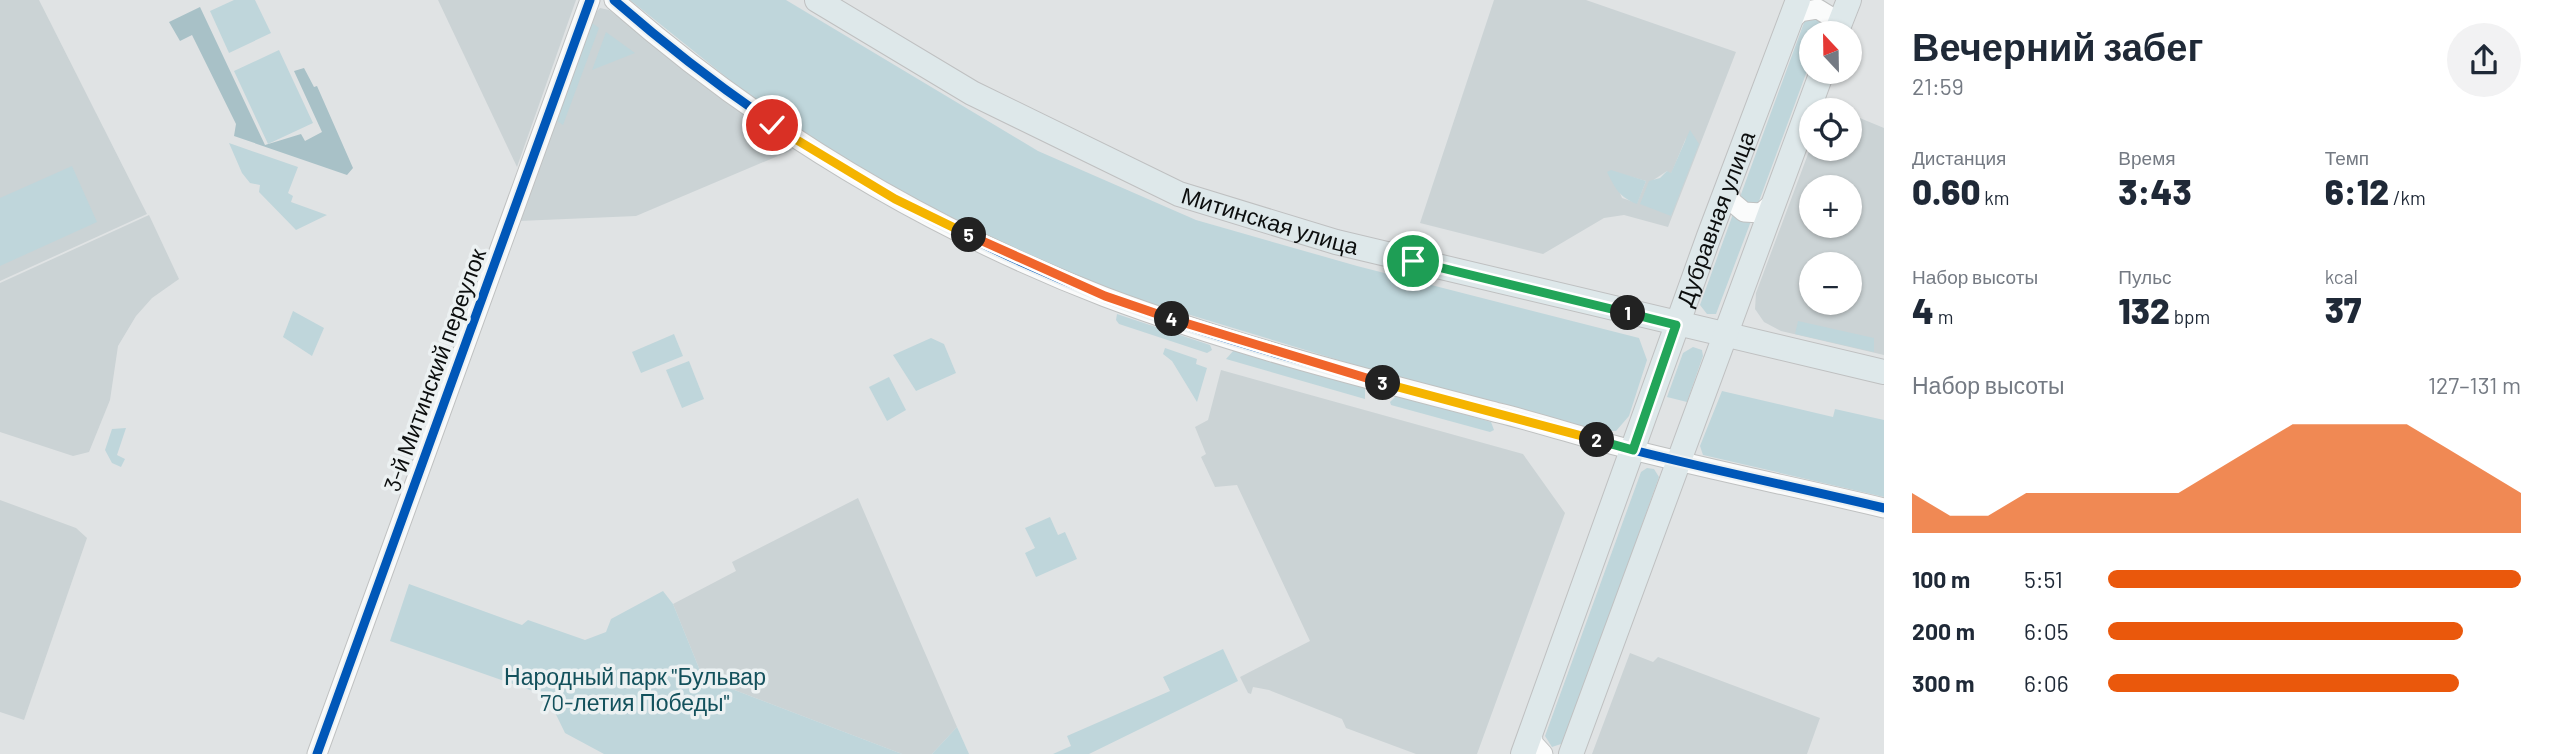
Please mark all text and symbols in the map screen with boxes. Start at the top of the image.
north arrow [1799,21,1862,84]
map controls [1799,21,1862,315]
text: Вечерний забег [1912,23,2203,69]
button: share [2447,23,2521,97]
text: 21:59 [1912,72,1964,100]
pin [742,95,802,155]
button: locate [1799,98,1862,161]
icon: check [753,106,791,144]
street label: Дубравная улица [1670,127,1760,310]
text: Дистанция [1912,146,2006,169]
text: Время [2118,146,2176,169]
text: Темп [2325,146,2369,169]
text: 0.60 [1912,170,1980,212]
text: 3:43 [2118,170,2192,212]
text: 6:12 [2325,170,2389,212]
button: + [1799,175,1862,238]
street label: Митинская улица [1178,181,1361,260]
text: km [1980,186,2009,209]
text: /km [2389,186,2426,209]
pin: 5 [951,218,986,252]
text: 5 [963,223,974,246]
pin [1383,231,1443,291]
icon: arrive [1394,242,1432,280]
street label: 3-й Митинский переулок [377,244,491,495]
button: − [1799,252,1862,315]
text: Набор высоты [1912,265,2038,288]
text: Пульс [2118,265,2172,288]
text: kcal [2325,265,2358,288]
text: 37 [2325,288,2361,330]
text: 4 [1912,289,1934,331]
text: 132 [2118,289,2170,331]
pin: 1 [1610,296,1646,330]
text: 1 [1624,301,1631,324]
pin: 4 [1154,302,1190,336]
text: m [1934,305,1953,328]
text: bpm [2170,305,2210,328]
text: 4 [1166,307,1177,330]
pin: 3 [1366,366,1400,400]
text: 3 [1377,371,1388,394]
text: Набор высоты [1912,371,2065,399]
text: 127–131 m [2428,371,2521,399]
pin: 2 [1580,422,1614,458]
text: 2 [1591,428,1602,451]
text: 100 m [1912,565,1970,593]
text: 5:51 [2024,565,2063,593]
text: 200 m [1912,617,1975,645]
text: 6:05 [2024,617,2068,645]
park label: Народный парк "Бульвар 70-летия Победы" [504,662,766,716]
text: 300 m [1912,669,1974,697]
text: 6:06 [2024,669,2068,697]

